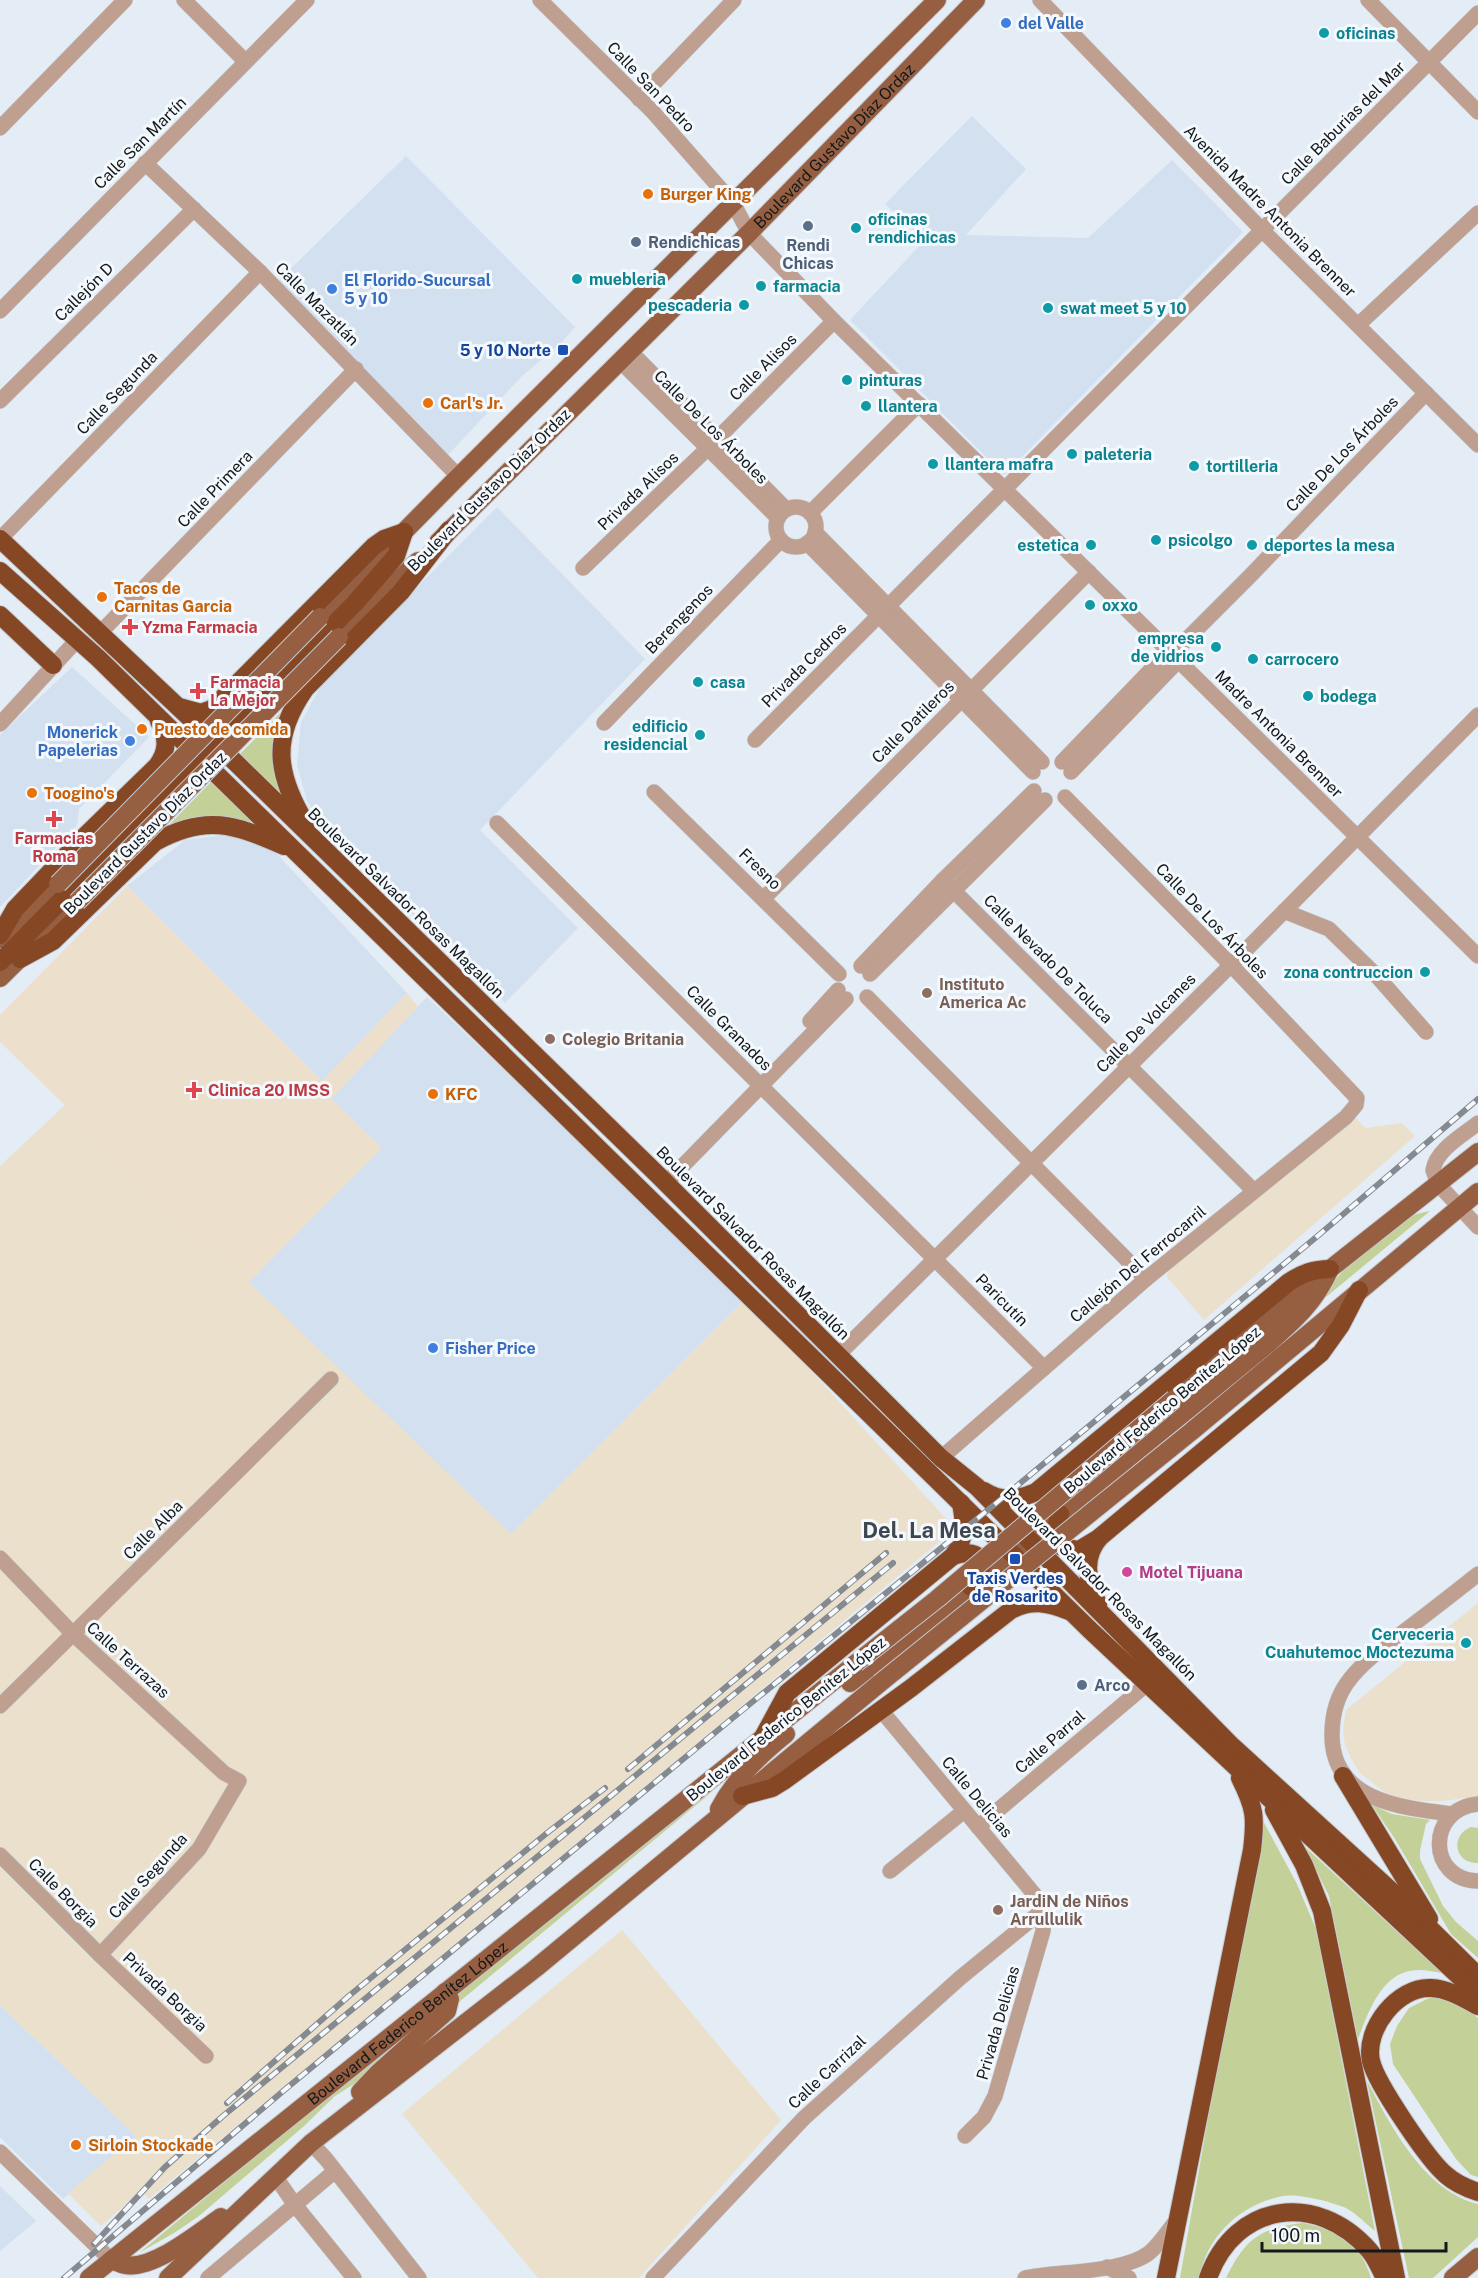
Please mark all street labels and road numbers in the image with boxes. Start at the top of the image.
street label: Calle San Pedro [603,38,699,136]
street label: Calle Baburias del Mar [1277,57,1409,189]
street label: Boulevard Gustavo Díaz Ordaz [749,59,919,232]
street label: Calle San Martín [90,93,190,193]
street label: Avenida Madre Antonia Brenner [1180,121,1360,301]
street label: Calle Mazatlán [271,258,363,350]
street label: Callejón D [51,259,117,325]
street label: Calle Alisos [726,330,800,404]
street label: Calle Segunda [73,348,161,438]
street label: Calle De Los Árboles [650,365,773,488]
street label: Calle De Los Árboles [1281,392,1402,516]
street label: Boulevard Gustavo Díaz Ordaz [404,404,575,575]
street label: Calle Primera [173,446,257,532]
street label: Privada Alisos [594,448,682,534]
street label: Berengenos [641,580,717,658]
street label: Privada Cedros [758,619,850,711]
street label: Madre Antonia Brenner [1211,666,1347,802]
street label: Calle Datileros [868,677,958,767]
street label: Boulevard Gustavo Díaz Ordaz [60,747,231,918]
street label: Boulevard Salvador Rosas Magallón [304,804,508,1002]
street label: Fresno [735,844,785,894]
street label: Calle De Los Árboles [1152,859,1273,983]
street label: Calle Nevado De Toluca [980,891,1116,1027]
street label: Calle De Volcanes [1092,969,1200,1077]
street label: Calle Granados [682,981,776,1075]
street label: Boulevard Salvador Rosas Magallón [652,1142,854,1344]
street label: Callejón Del Ferrocarril [1066,1201,1210,1326]
street label: Paricutín [972,1270,1032,1330]
street label: Boulevard Federico Benítez López [1060,1322,1264,1498]
street label: Boulevard Salvador Rosas Magallón [999,1483,1201,1685]
street label: Calle Alba [119,1496,187,1564]
street label: Calle Terrazas [83,1618,173,1702]
street label: Boulevard Federico Benítez López [683,1632,890,1805]
street label: Calle Parral [1011,1706,1089,1778]
street label: Calle Delicias [938,1753,1016,1841]
street label: Calle Segunda [105,1829,191,1923]
street label: Calle Borgia [24,1854,102,1932]
street label: Boulevard Federico Benítez López [303,1937,511,2109]
street label: Privada Borgia [119,1948,211,2036]
street label: Privada Delicias [973,1964,1023,2082]
street label: Calle Carrizal [784,2031,870,2113]

